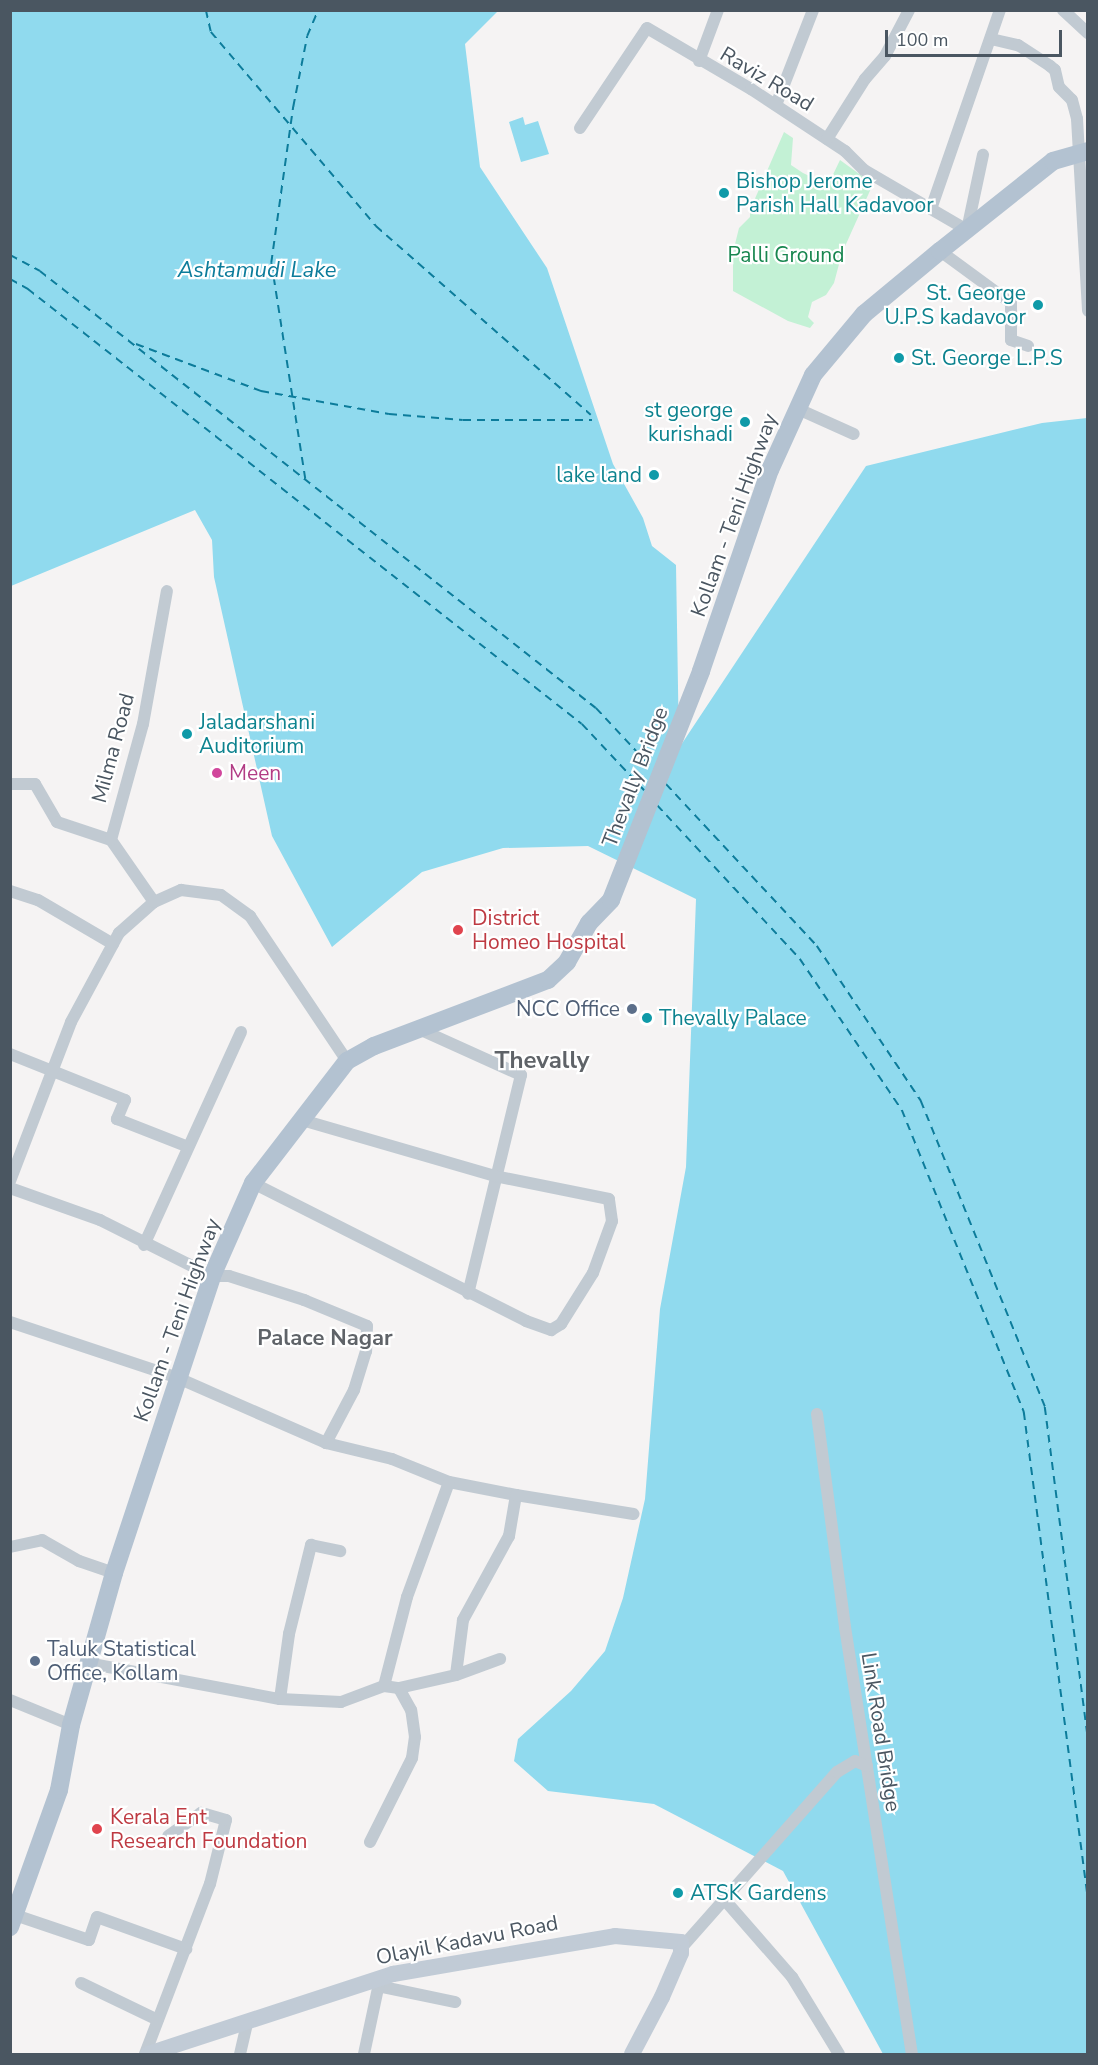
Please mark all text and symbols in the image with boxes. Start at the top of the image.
scale bar [888,18,1065,56]
text: 100 m [896,28,948,52]
street label: Raviz Road [716,41,818,117]
place label: Bishop Jerome Parish Hall Kadavoor [736,168,934,218]
marker: Bishop Jerome Parish Hall Kadavoor [717,186,731,200]
park label: Palli Ground [728,242,844,268]
water label: Ashtamudi Lake [177,258,337,284]
place label: St. George U.P.S kadavoor [884,280,1026,330]
marker: St. George U.P.S kadavoor [1031,298,1045,312]
place label: St. George L.P.S [911,345,1063,371]
marker: St. George L.P.S [892,351,906,365]
place label: st george kurishadi [644,397,733,447]
street label: Kollam - Teni Highway [685,410,783,620]
marker: st george kurishadi [738,415,752,429]
place label: lake land [556,462,642,488]
marker: lake land [647,468,661,482]
street label: Milma Road [86,690,140,806]
street label: Thevally Bridge [597,703,673,851]
place label: Jaladarshani Auditorium [199,709,315,759]
marker: Jaladarshani Auditorium [180,727,194,741]
place label: Meen [229,760,281,786]
marker: Meen [210,766,224,780]
place label: District Homeo Hospital [472,905,625,955]
marker: District Homeo Hospital [449,921,467,939]
place label: NCC Office [516,996,620,1022]
marker: NCC Office [625,1002,639,1016]
place label: Thevally Palace [659,1005,807,1031]
marker: Thevally Palace [640,1011,654,1025]
district label: Thevally [495,1047,589,1075]
street label: Kollam - Teni Highway [128,1215,226,1425]
district label: Palace Nagar [257,1326,393,1352]
place label: Taluk Statistical Office, Kollam [47,1636,196,1686]
street label: Link Road Bridge [856,1651,906,1813]
marker: Taluk Statistical Office, Kollam [28,1654,42,1668]
place label: Kerala Ent Research Foundation [110,1804,308,1854]
marker: Kerala Ent Research Foundation [88,1820,106,1838]
place label: ATSK Gardens [690,1880,826,1906]
marker: ATSK Gardens [671,1886,685,1900]
street label: Olayil Kadavu Road [374,1910,560,1970]

